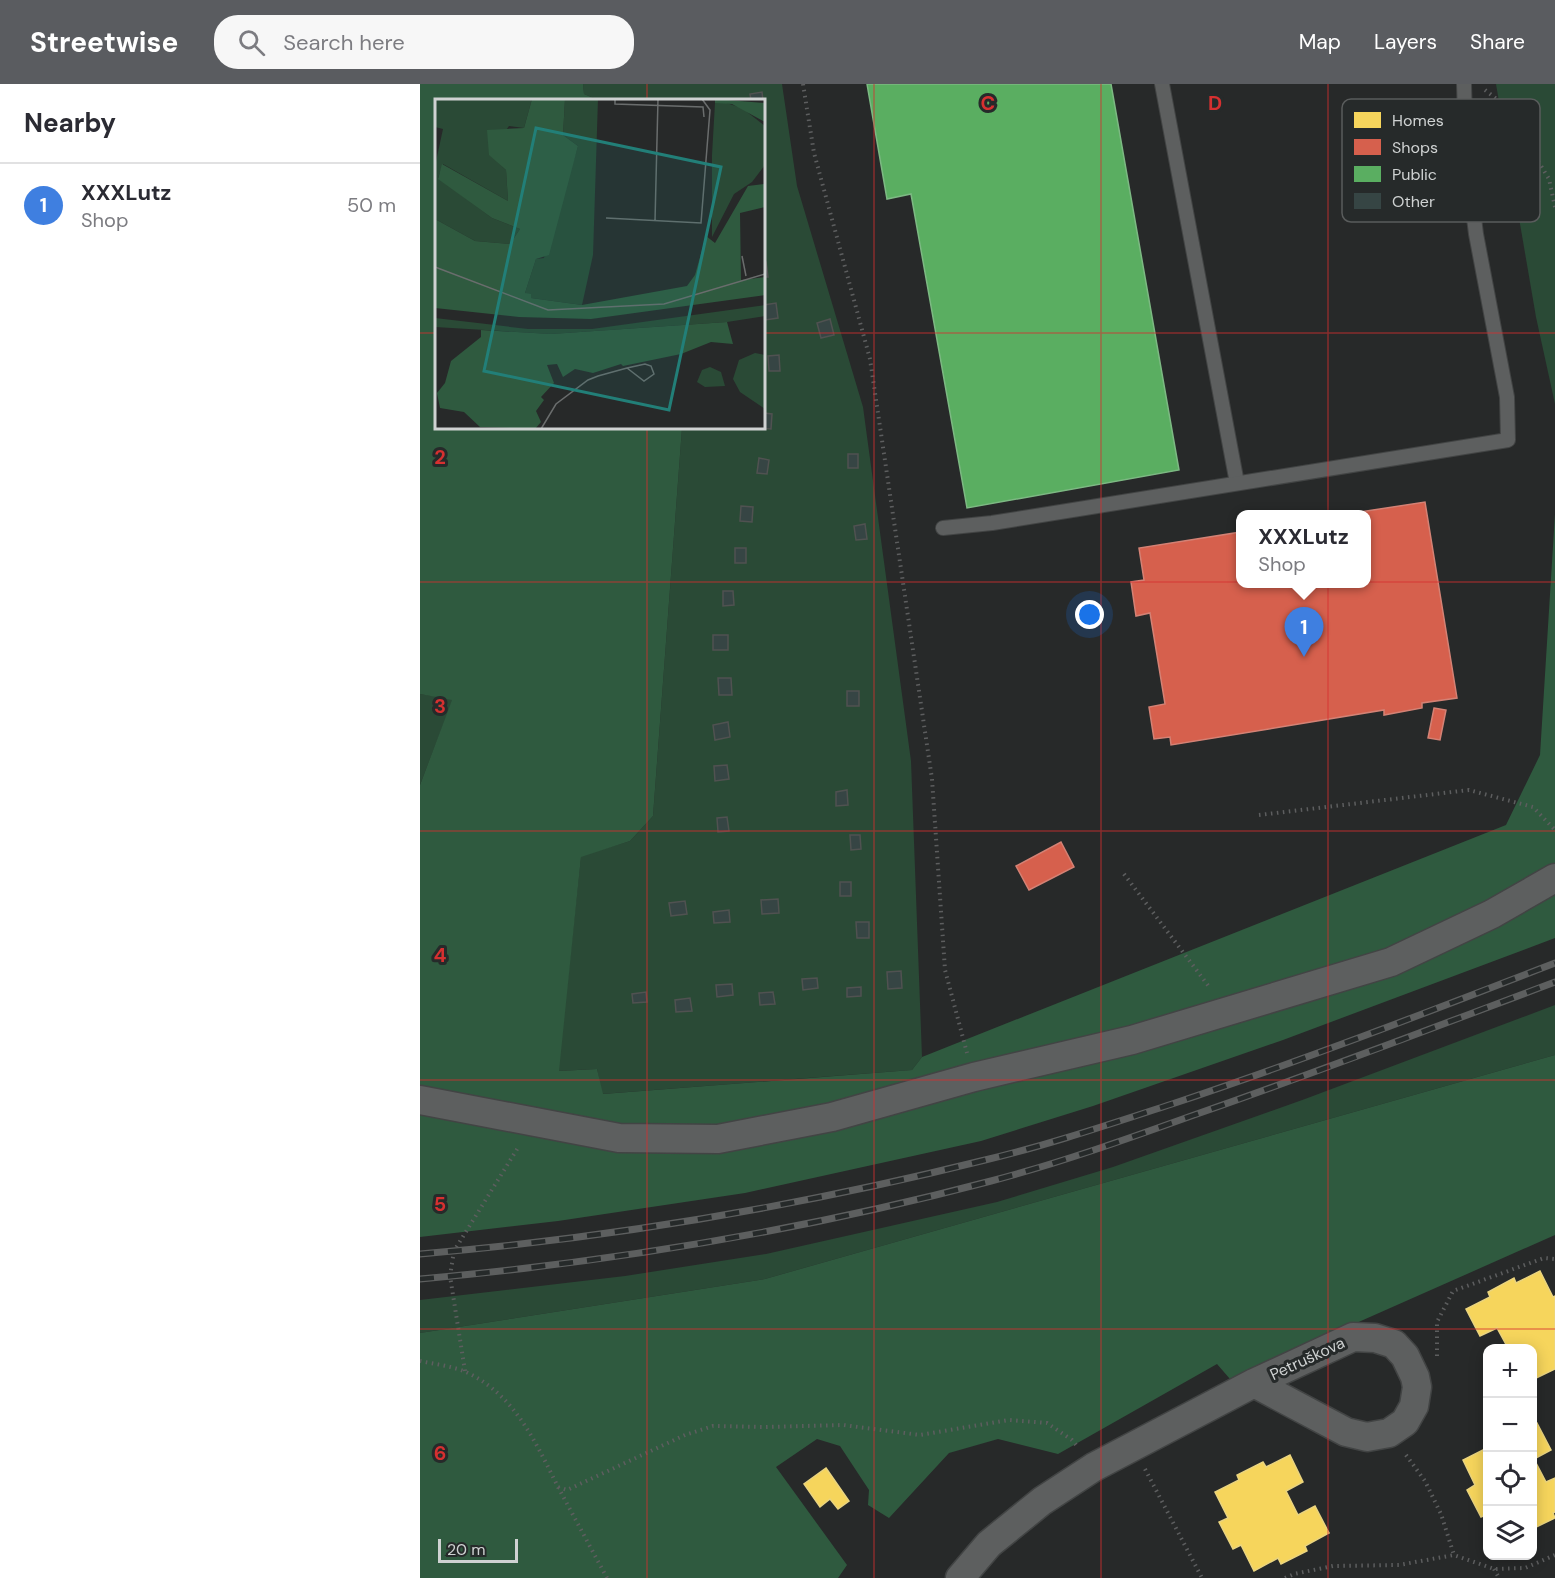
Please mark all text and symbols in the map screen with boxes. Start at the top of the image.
search box [214,15,634,69]
text: Streetwise [30,24,178,61]
icon: search [235,26,268,59]
text: Search here [283,28,405,57]
text: Map [1299,28,1341,56]
text: Layers [1374,28,1437,56]
text: Share [1470,28,1525,56]
text: C [981,90,995,116]
text: D [1208,90,1222,116]
inset map [435,99,765,429]
legend [1342,99,1540,222]
text: Nearby [24,106,116,140]
text: Homes [1392,110,1444,131]
text: Shops [1392,137,1438,158]
text: Public [1392,164,1437,185]
text: XXXLutz [81,178,171,207]
text: Other [1392,191,1435,212]
text: 1 [40,192,47,218]
text: 50 m [347,192,396,218]
text: Shop [81,207,128,233]
text: 2 [434,444,446,470]
popup [1236,510,1371,588]
text: XXXLutz [1258,522,1349,551]
text: Shop [1258,551,1306,577]
your location [1075,600,1104,629]
pin: 1 [1284,608,1324,657]
text: 3 [434,693,446,719]
text: 4 [434,942,447,968]
text: 5 [434,1191,446,1217]
street label: Petruškova [1266,1332,1348,1385]
map controls [1483,1344,1537,1560]
button: + [1483,1344,1537,1398]
button: − [1483,1398,1537,1452]
text: 6 [434,1440,446,1466]
button: locate [1483,1452,1537,1506]
button: layers [1483,1506,1537,1560]
scale bar [438,1536,518,1564]
text: 20 m [447,1539,486,1560]

